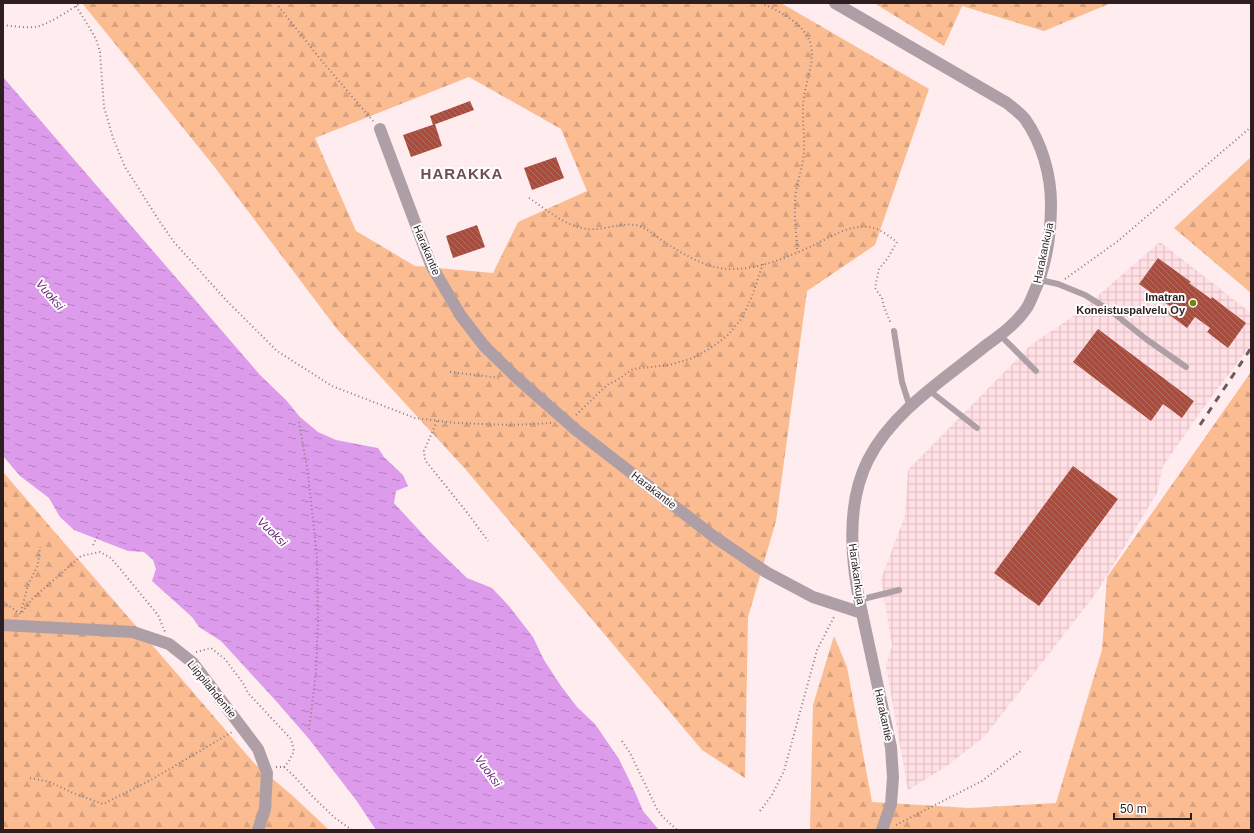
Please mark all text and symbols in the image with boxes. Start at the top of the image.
district label: HARAKKA [421,165,503,182]
street label: Harakankuja [1031,221,1055,284]
street label: Harakantie [411,223,443,277]
water label: Vuoksi [33,277,67,313]
place label: Imatran Koneistuspalvelu Oy [1076,291,1186,316]
marker: Imatran Koneistuspalvelu Oy [1188,298,1198,308]
street label: Harakantie [629,469,679,511]
water label: Vuoksi [254,515,290,550]
street label: Harakankuja [847,543,867,606]
street label: Liippilahdentie [185,658,239,720]
street label: Harakantie [873,688,895,742]
water label: Vuoksi [472,752,504,790]
scale bar [1114,795,1191,821]
text: 50 m [1120,802,1147,816]

